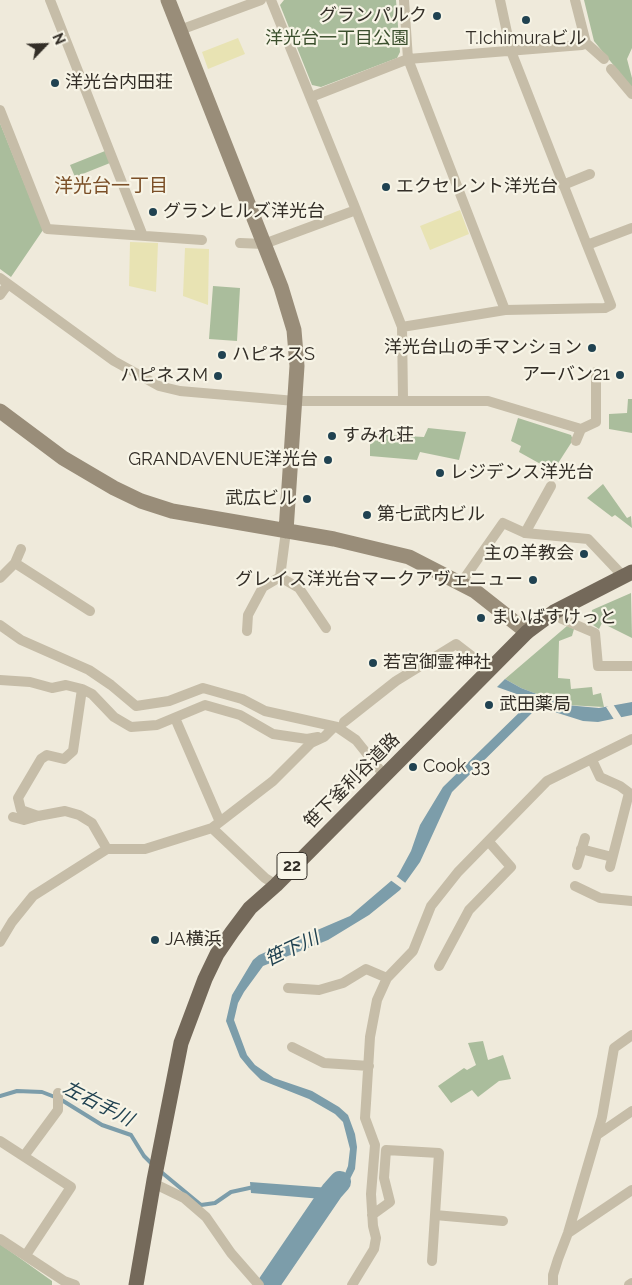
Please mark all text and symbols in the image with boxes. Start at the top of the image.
place label: グランパルク [319,5,427,27]
marker: グランパルク [431,10,443,22]
marker: T.Ichimuraビル [520,14,532,26]
north arrow [20,20,70,70]
park label: 洋光台一丁目公園 [265,28,409,50]
place label: T.Ichimuraビル [465,28,587,50]
text: N [49,31,68,47]
place label: 洋光台内田荘 [65,72,173,94]
marker: 洋光台内田荘 [49,77,61,89]
district label: 洋光台一丁目 [54,175,168,197]
place label: エクセレント洋光台 [396,176,558,198]
marker: エクセレント洋光台 [380,181,392,193]
place label: グランヒルズ洋光台 [163,201,325,223]
marker: グランヒルズ洋光台 [147,206,159,218]
place label: 洋光台山の手マンション [384,337,582,359]
marker: 洋光台山の手マンション [586,342,598,354]
place label: ハピネスS [232,344,315,366]
marker: ハピネスS [216,349,228,361]
place label: アーバン21 [522,364,610,386]
place label: ハピネスM [120,365,208,387]
marker: アーバン21 [614,369,626,381]
marker: ハピネスM [212,370,224,382]
place label: すみれ荘 [342,425,414,447]
marker: すみれ荘 [326,430,338,442]
place label: GRANDAVENUE洋光台 [128,449,318,471]
marker: GRANDAVENUE洋光台 [322,454,334,466]
place label: レジデンス洋光台 [450,462,594,484]
marker: レジデンス洋光台 [434,467,446,479]
place label: 武広ビル [225,488,297,510]
marker: 武広ビル [301,493,313,505]
place label: 第七武内ビル [377,504,485,526]
marker: 第七武内ビル [361,509,373,521]
place label: 主の羊教会 [484,543,574,565]
marker: 主の羊教会 [578,548,590,560]
place label: グレイス洋光台マークアヴェニュー [235,569,523,591]
marker: グレイス洋光台マークアヴェニュー [527,574,539,586]
place label: まいばすけっと [491,607,617,629]
marker: まいばすけっと [475,612,487,624]
place label: 若宮御霊神社 [383,652,491,674]
marker: 若宮御霊神社 [367,657,379,669]
place label: 武田薬局 [499,694,571,716]
marker: 武田薬局 [483,699,495,711]
street label: 笹下釜利谷道路 [300,729,404,833]
place label: Cook 33 [423,756,490,778]
marker: Cook 33 [407,761,419,773]
road number: 22 [277,852,307,879]
water label: 笹下川 [261,927,323,971]
place label: JA横浜 [165,929,222,951]
marker: JA横浜 [149,934,161,946]
water label: 左右手川 [59,1077,137,1131]

